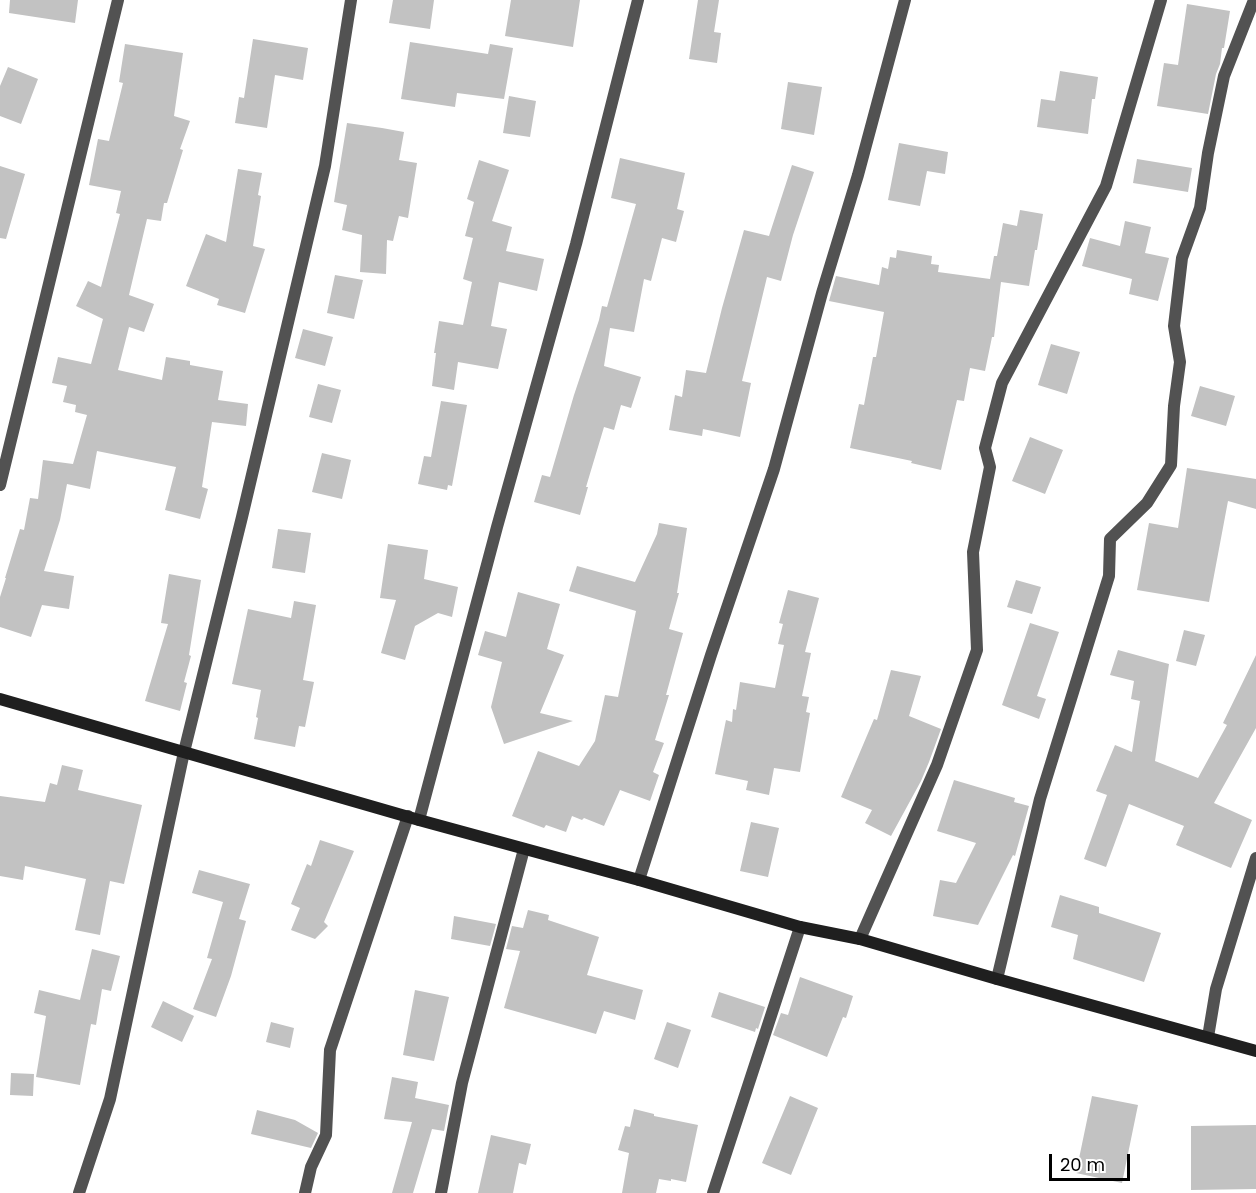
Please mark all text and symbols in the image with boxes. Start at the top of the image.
scale bar [1052,1142,1133,1180]
text: 20 m [1060,1152,1105,1177]

